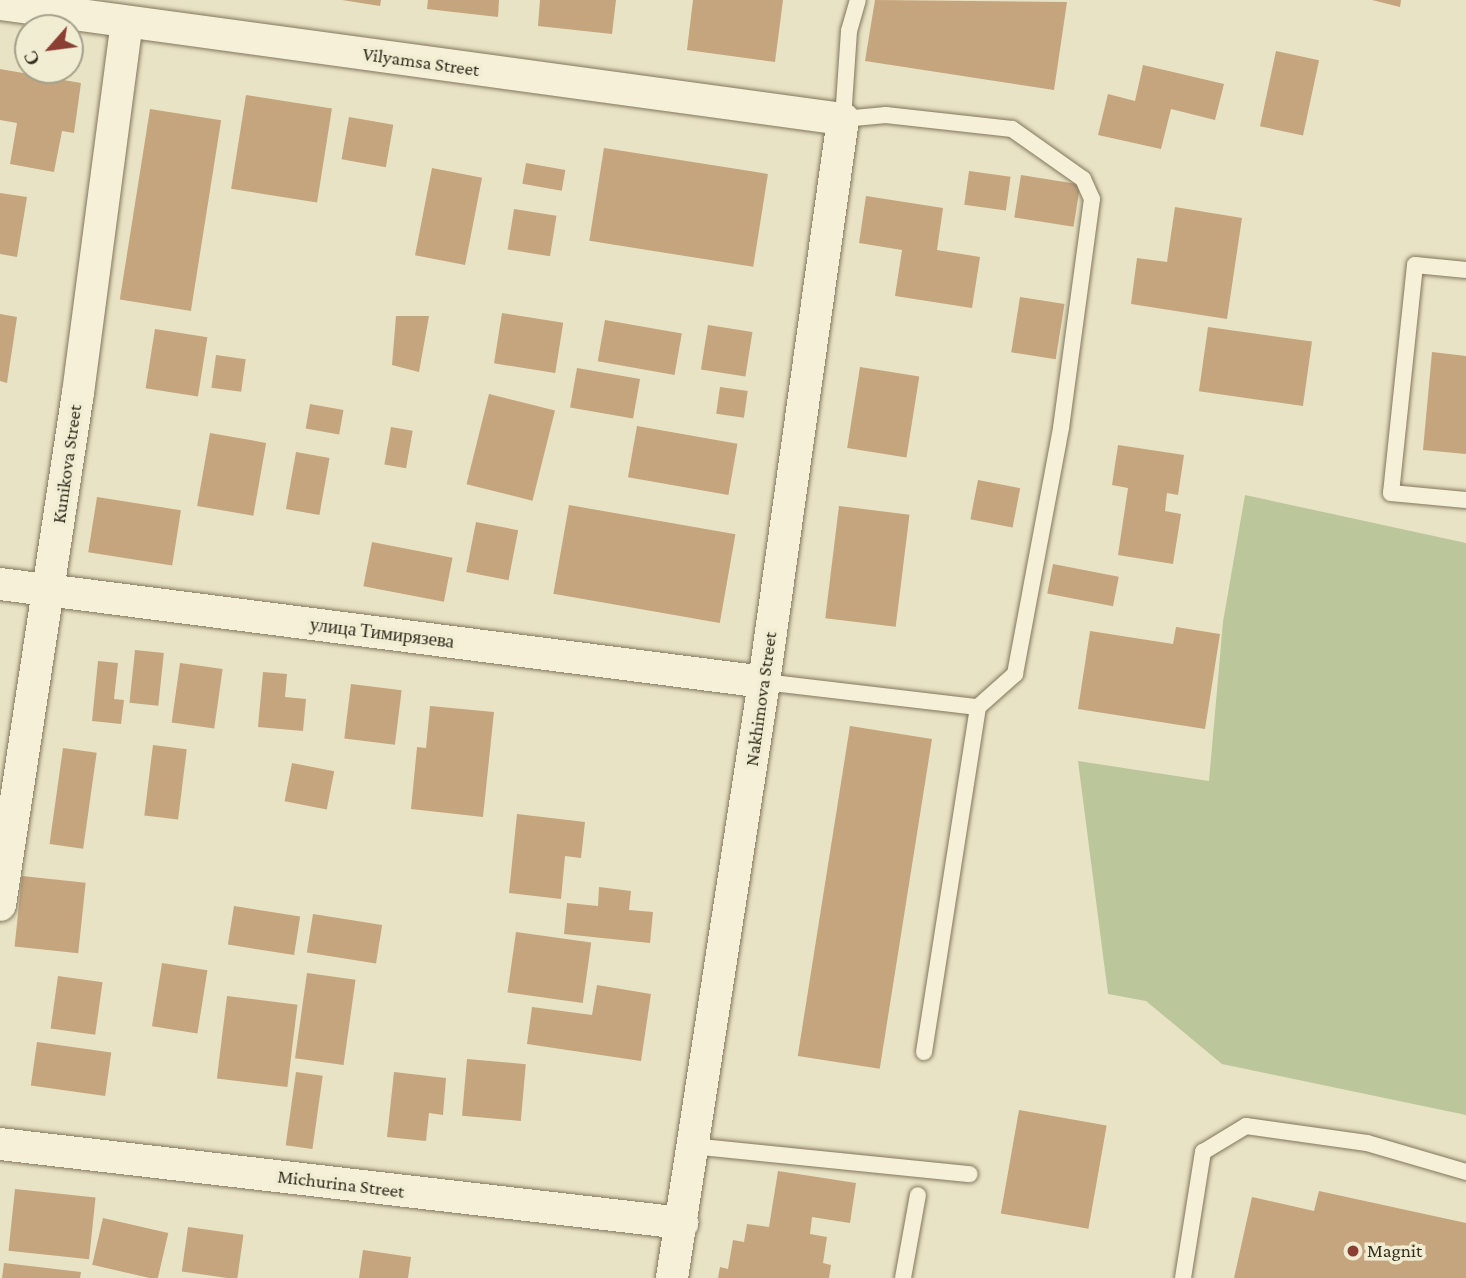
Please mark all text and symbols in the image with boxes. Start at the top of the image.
north arrow [14,14,84,84]
street label: Vilyamsa Street [361,43,481,81]
text: С [19,47,44,69]
street label: Kunikova Street [47,403,87,525]
street label: улица Тимирязева [309,613,455,653]
street label: Nakhimova Street [740,630,782,768]
street label: Michurina Street [276,1165,406,1203]
place label: Magnit [1367,1240,1422,1262]
marker: Magnit [1345,1243,1361,1259]

